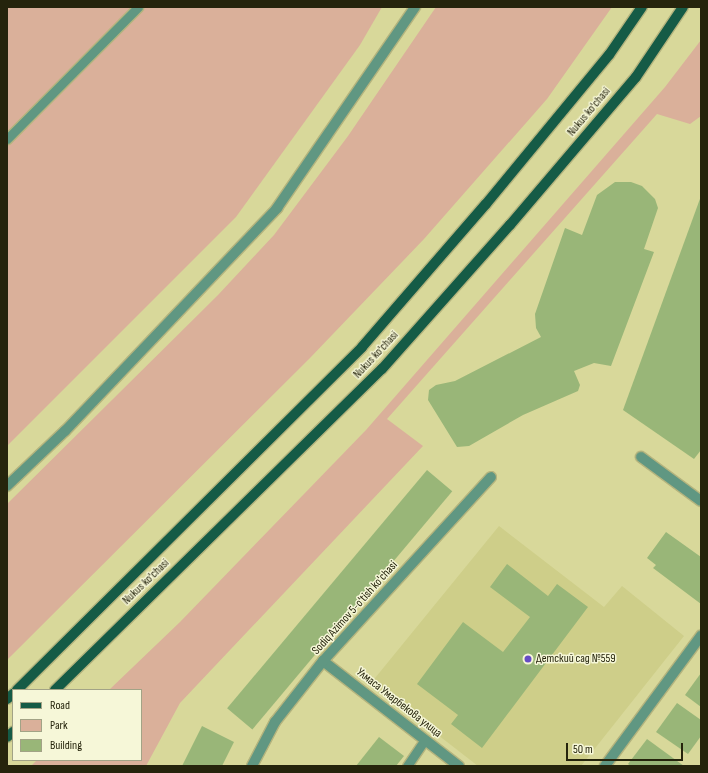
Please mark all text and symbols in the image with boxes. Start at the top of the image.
street label: Nukus ko'chasi [564,85,614,139]
street label: Nukus ko'chasi [351,328,401,382]
street label: Nukus ko'chasi [120,556,172,608]
street label: Sodiq Azimov 5-o'tish ko'chasi [309,558,401,658]
place label: Детский сад №559 [536,652,616,666]
marker: Детский сад №559 [523,654,533,664]
street label: Улмаса Умарбекова улица [353,665,445,741]
legend [12,689,142,761]
text: Road [50,698,70,713]
text: Park [50,718,68,733]
scale bar [568,735,685,761]
text: Building [50,738,82,753]
text: 50 m [573,742,593,757]

